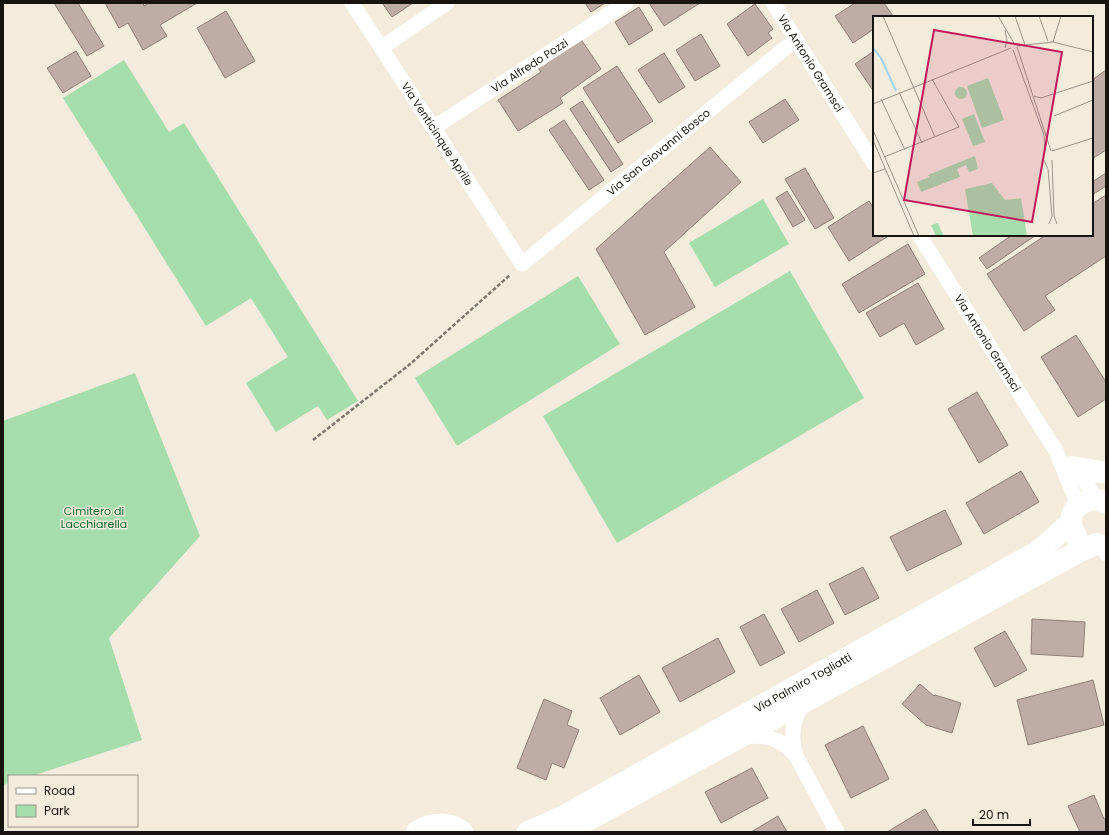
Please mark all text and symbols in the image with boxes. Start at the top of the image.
street label: Via Antonio Gramsci [774,11,848,115]
inset map [873,16,1093,236]
street label: Via Alfredo Pozzi [488,34,571,96]
street label: Via Venticinque Aprile [398,79,477,189]
street label: Via San Giovanni Bosco [603,105,714,199]
street label: Via Antonio Gramsci [951,291,1025,395]
park label: Cimitero di Lacchiarella [61,503,127,532]
street label: Via Palmiro Togliatti [751,649,855,716]
legend [8,775,138,827]
text: Road [44,782,75,799]
scale bar [973,801,1030,827]
text: Park [44,802,71,819]
text: 20 m [979,806,1009,823]

